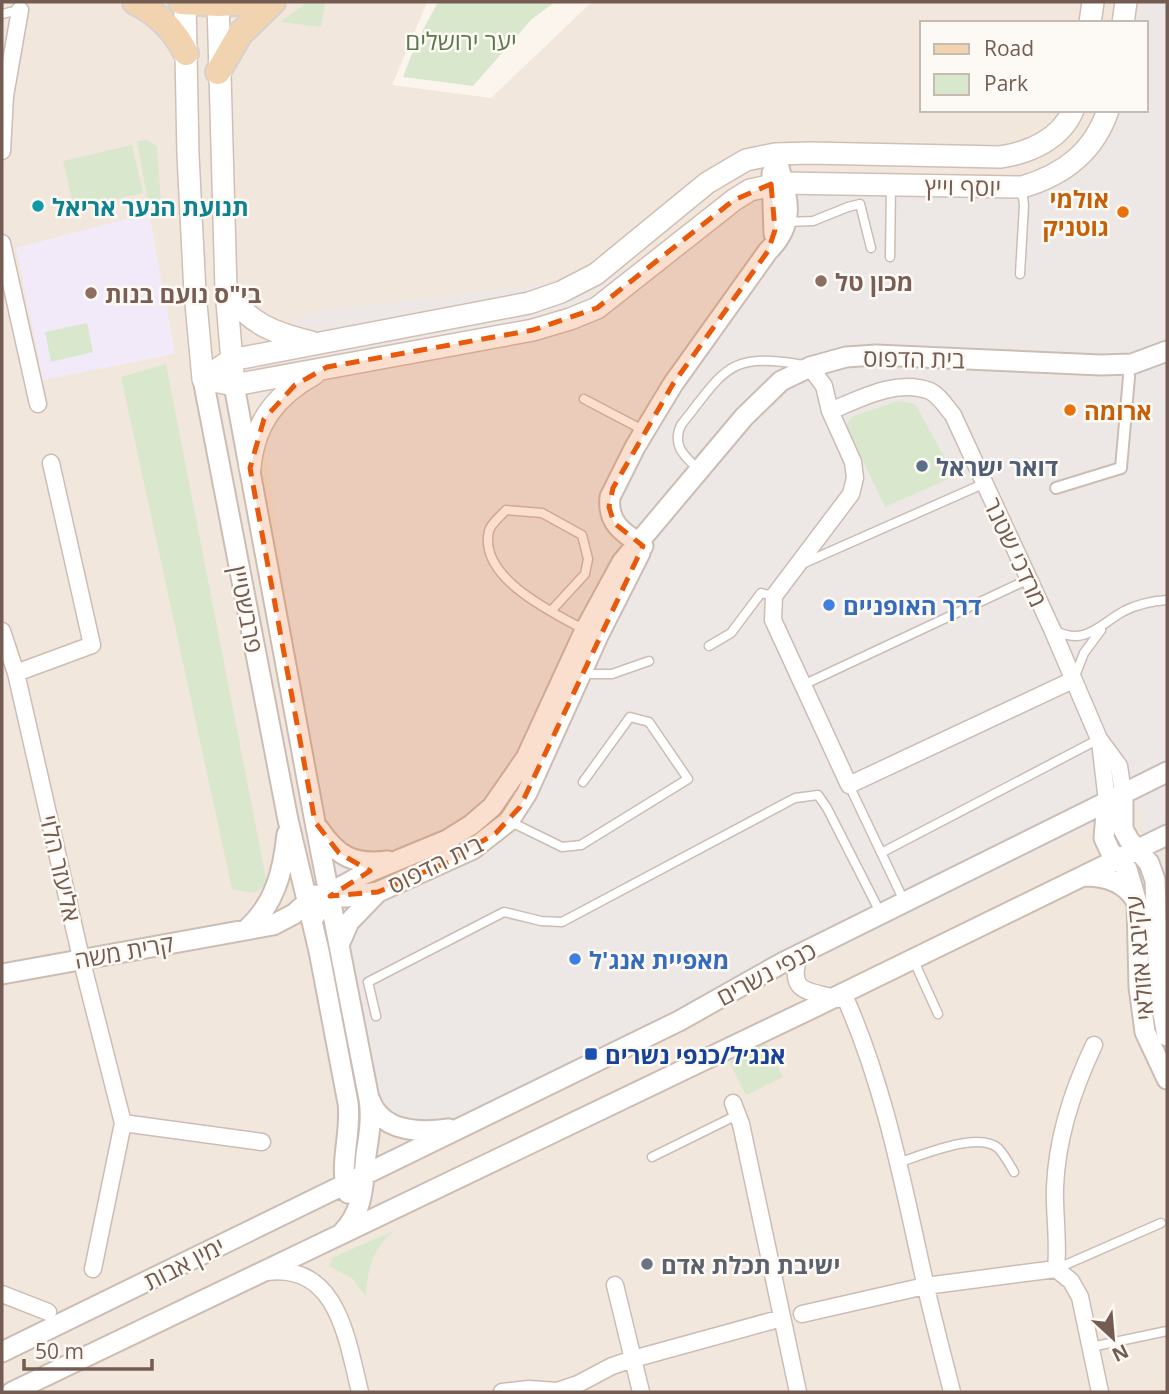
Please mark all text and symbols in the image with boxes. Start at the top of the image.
legend [920,21,1148,112]
park label: יער ירושלים [405,24,517,57]
text: Road [984,34,1034,62]
text: Park [984,69,1028,97]
street label: יוסף וייץ [925,169,1001,203]
place label: אולמי גוטניק [1042,182,1109,243]
place label: תנועת הנער אריאל [52,190,249,223]
marker: תנועת הנער אריאל [30,198,46,214]
marker: אולמי גוטניק [1115,204,1131,220]
place label: מכון טל [835,265,913,298]
marker: מכון טל [813,273,829,289]
place label: בי"ס נועם בנות [105,277,261,310]
marker: בי"ס נועם בנות [83,285,99,301]
street label: בית הדפוס [863,341,966,375]
place label: ארומה [1084,394,1152,427]
marker: ארומה [1062,402,1078,418]
place label: דואר ישראל [936,450,1058,483]
marker: דואר ישראל [914,458,930,474]
street label: מרדכי שטנר [976,492,1056,612]
street label: פרבשטיין [222,563,272,655]
place label: דרך האופניים [843,589,981,622]
marker: דרך האופניים [821,597,837,613]
street label: אליעזר הלוי [33,811,89,925]
street label: בית הדפוס [382,827,488,901]
street label: עקיבא אזולאי [1117,894,1161,1022]
street label: קרית משה [72,926,176,976]
street label: כנפי נשרים [710,933,822,1013]
place label: מאפיית אנג'ל [589,943,729,976]
marker: מאפיית אנג'ל [567,951,583,967]
place label: אנג׳ל/כנפי נשרים [605,1038,786,1071]
marker: אנג׳ל/כנפי נשרים [583,1046,599,1062]
street label: ימין אבות [138,1229,230,1297]
place label: ישיבת תכלת אדם [661,1248,840,1281]
marker: ישיבת תכלת אדם [639,1256,655,1272]
north arrow [1078,1303,1148,1373]
scale bar [24,1328,152,1372]
text: 50 m [35,1337,84,1365]
text: N [1108,1338,1133,1368]

